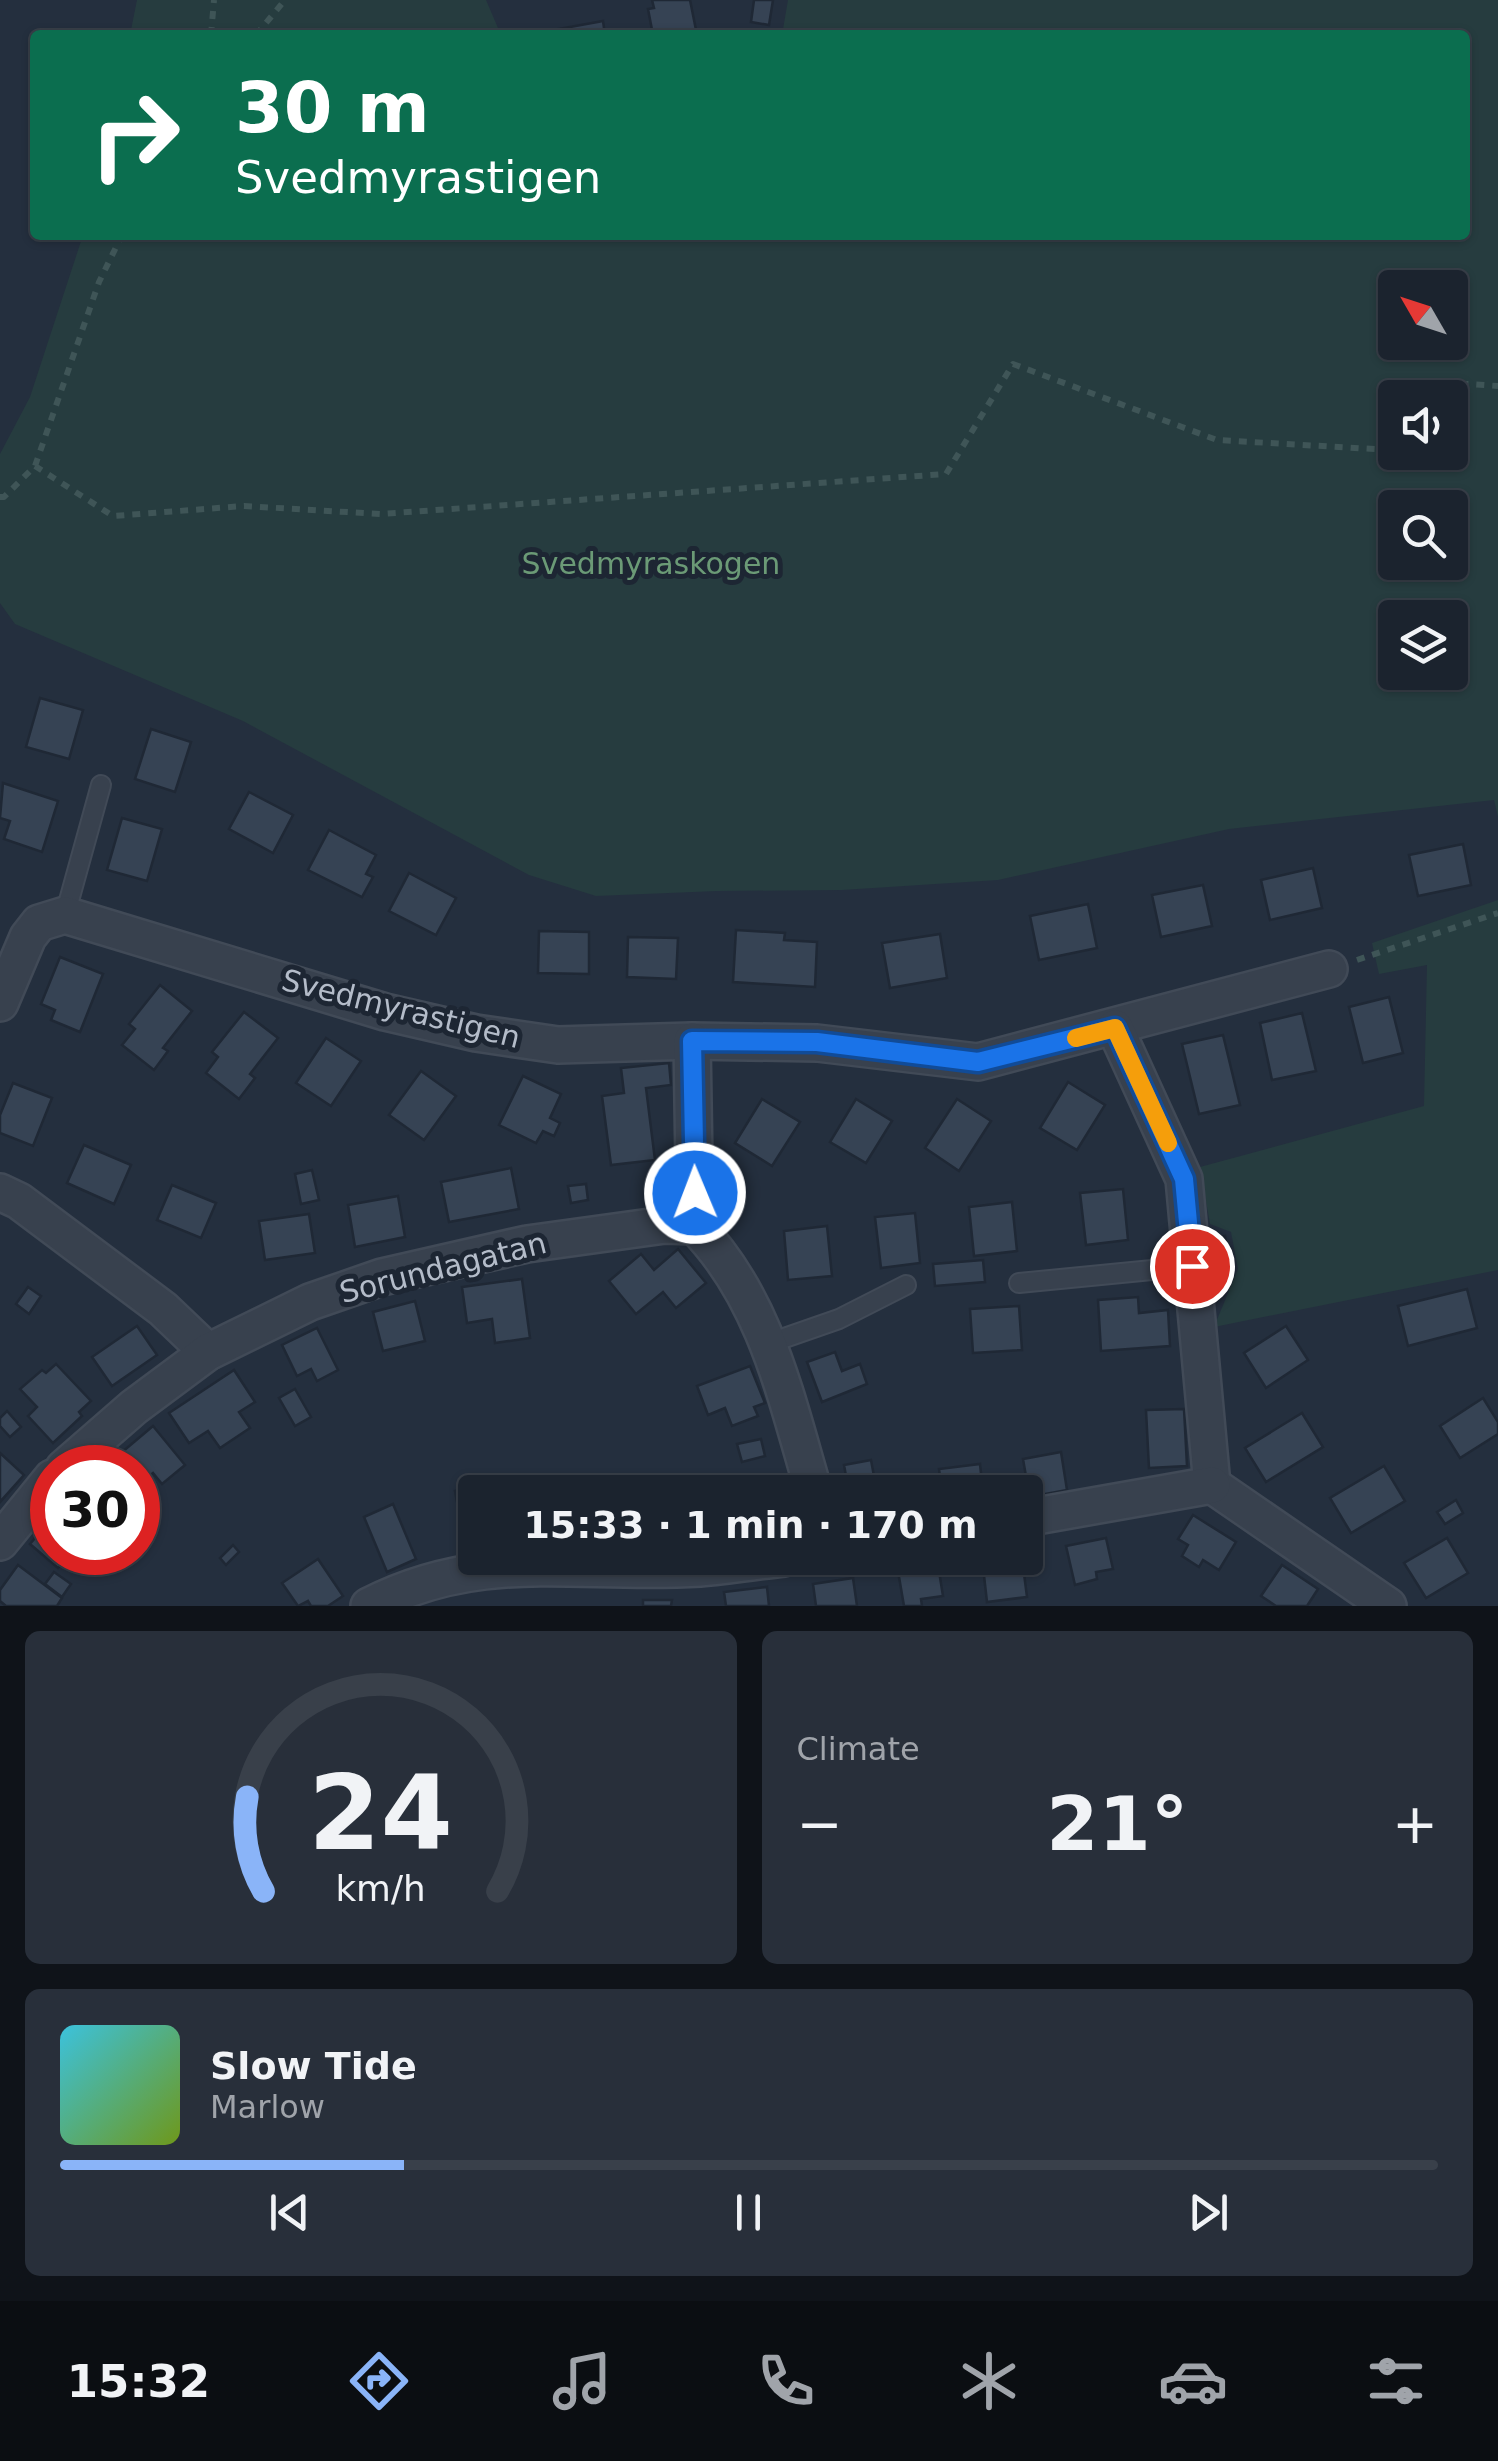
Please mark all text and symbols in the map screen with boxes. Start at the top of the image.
text: 30 m [235,67,430,149]
icon: right [70,70,200,200]
text: Svedmyrastigen [235,151,601,204]
north arrow [1378,270,1468,360]
map controls [1378,270,1468,690]
button: sound [1378,380,1468,470]
button: search [1378,490,1468,580]
park label: Svedmyraskogen [522,546,780,581]
button: layers [1378,600,1468,690]
street label: Svedmyrastigen [278,962,524,1055]
position arrow [643,1141,747,1245]
pin [1150,1224,1235,1309]
street label: Sorundagatan [336,1225,550,1310]
icon: arrive [1165,1239,1220,1294]
speed limit sign: 30 [30,1445,160,1575]
text: 15:33 · 1 min · 170 m [523,1503,978,1547]
text: Climate [797,1730,920,1768]
text: 24 [308,1752,453,1874]
text: 21° [1046,1780,1188,1868]
text: − [797,1792,843,1856]
text: + [1392,1792,1438,1856]
text: km/h [336,1868,426,1909]
text: Slow Tide [210,2044,417,2088]
text: Marlow [210,2088,325,2126]
icon: previous [262,2185,317,2240]
icon: pause [721,2185,776,2240]
icon: next [1181,2185,1236,2240]
icon: directions [344,2346,414,2416]
icon: music [547,2346,617,2416]
icon: phone [751,2346,821,2416]
icon: climate [954,2346,1024,2416]
icon: car [1158,2346,1228,2416]
icon: filters [1361,2346,1431,2416]
text: 15:32 [67,2355,210,2408]

